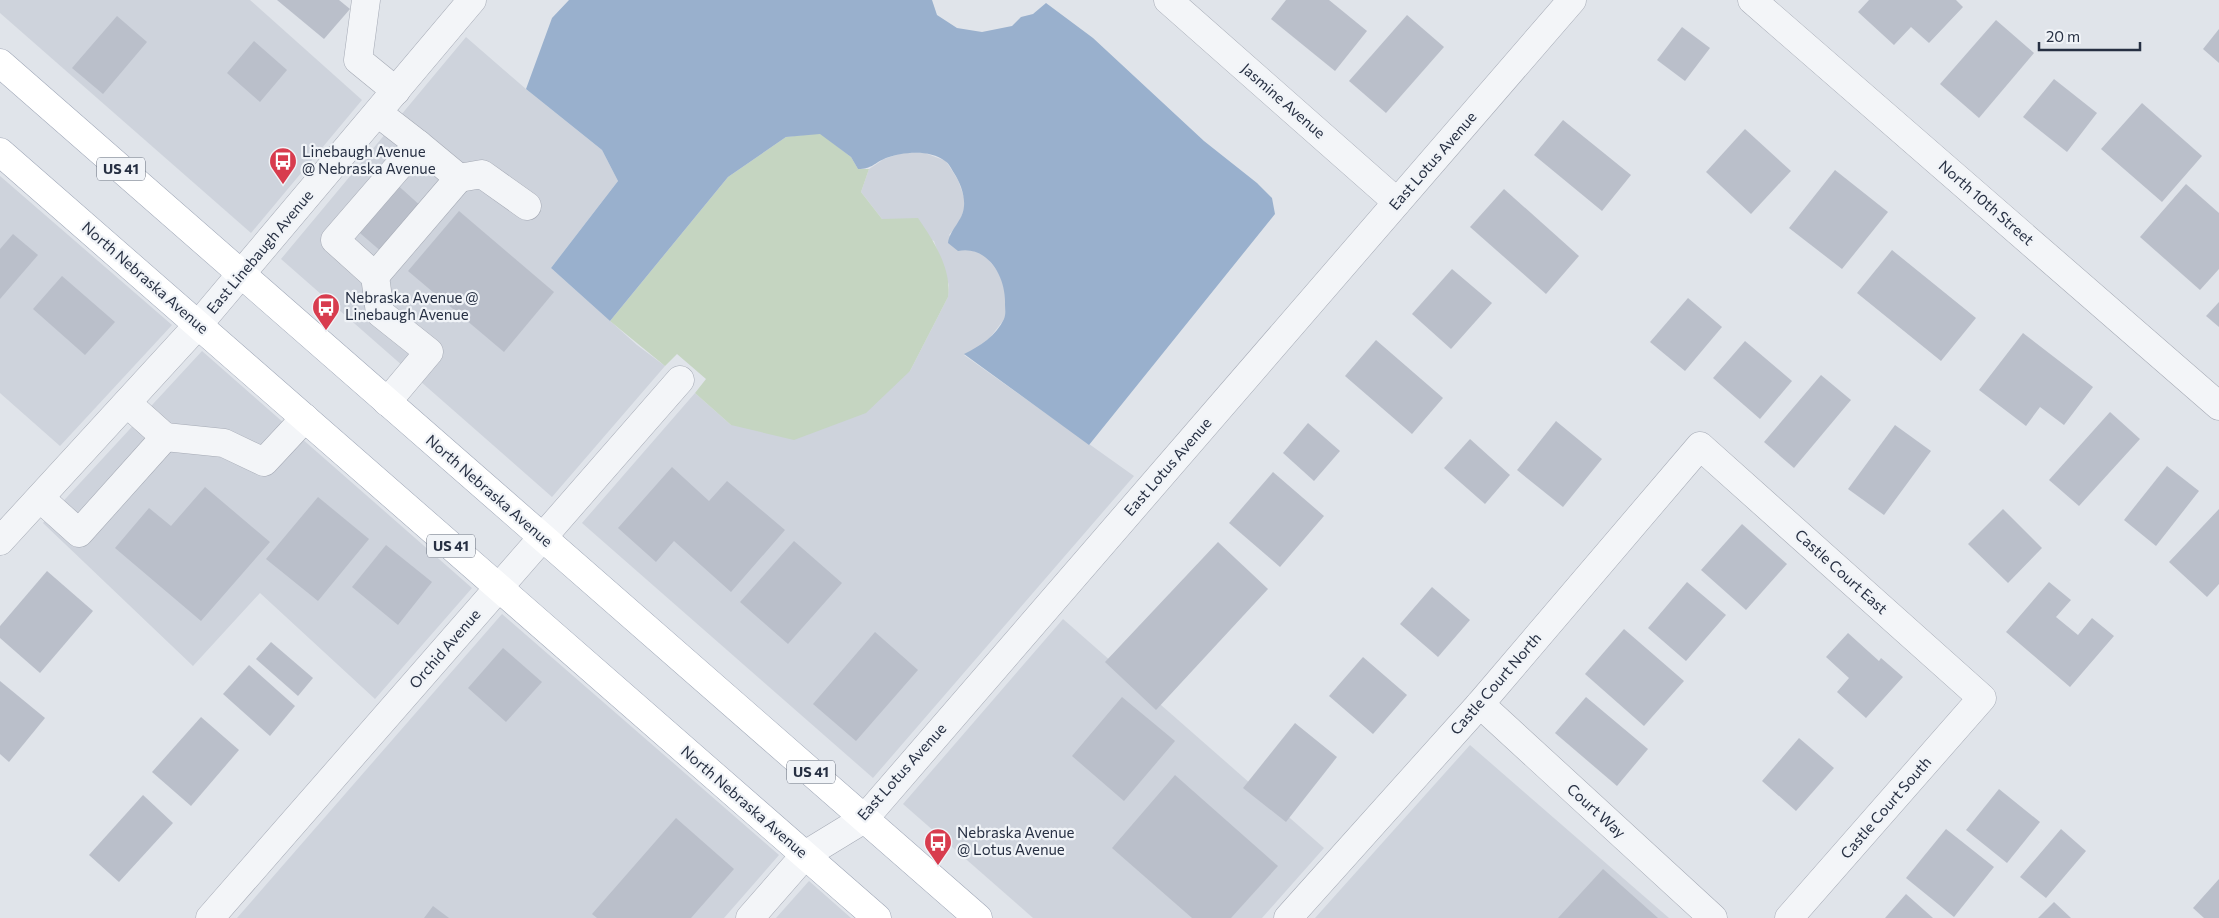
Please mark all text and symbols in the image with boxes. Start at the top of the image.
scale bar [2039,20,2140,52]
text: 20 m [2046,27,2080,45]
street label: Jasmine Avenue [1238,59,1329,142]
street label: East Lotus Avenue [1385,108,1480,213]
place label: Linebaugh Avenue @ Nebraska Avenue [302,142,436,177]
bus stop icon: Linebaugh Avenue @ Nebraska Avenue [268,146,298,185]
street label: North 10th Street [1935,156,2038,248]
road number: US 41 [97,157,145,180]
street label: East Linebaugh Avenue [202,186,316,317]
street label: North Nebraska Avenue [79,218,213,337]
place label: Nebraska Avenue @ Linebaugh Avenue [345,288,479,323]
bus stop icon: Nebraska Avenue @ Linebaugh Avenue [311,292,341,331]
street label: East Lotus Avenue [1120,414,1215,519]
street label: North Nebraska Avenue [423,431,557,550]
street label: Castle Court East [1792,525,1892,617]
road number: US 41 [427,534,475,558]
street label: Orchid Avenue [405,605,484,692]
street label: Castle Court North [1446,629,1544,738]
street label: East Lotus Avenue [853,719,950,824]
street label: North Nebraska Avenue [678,742,812,861]
street label: Castle Court South [1836,753,1934,862]
road number: US 41 [787,760,835,784]
street label: Court Way [1564,779,1630,841]
place label: Nebraska Avenue @ Lotus Avenue [957,823,1075,858]
bus stop icon: Nebraska Avenue @ Lotus Avenue [923,827,953,866]

